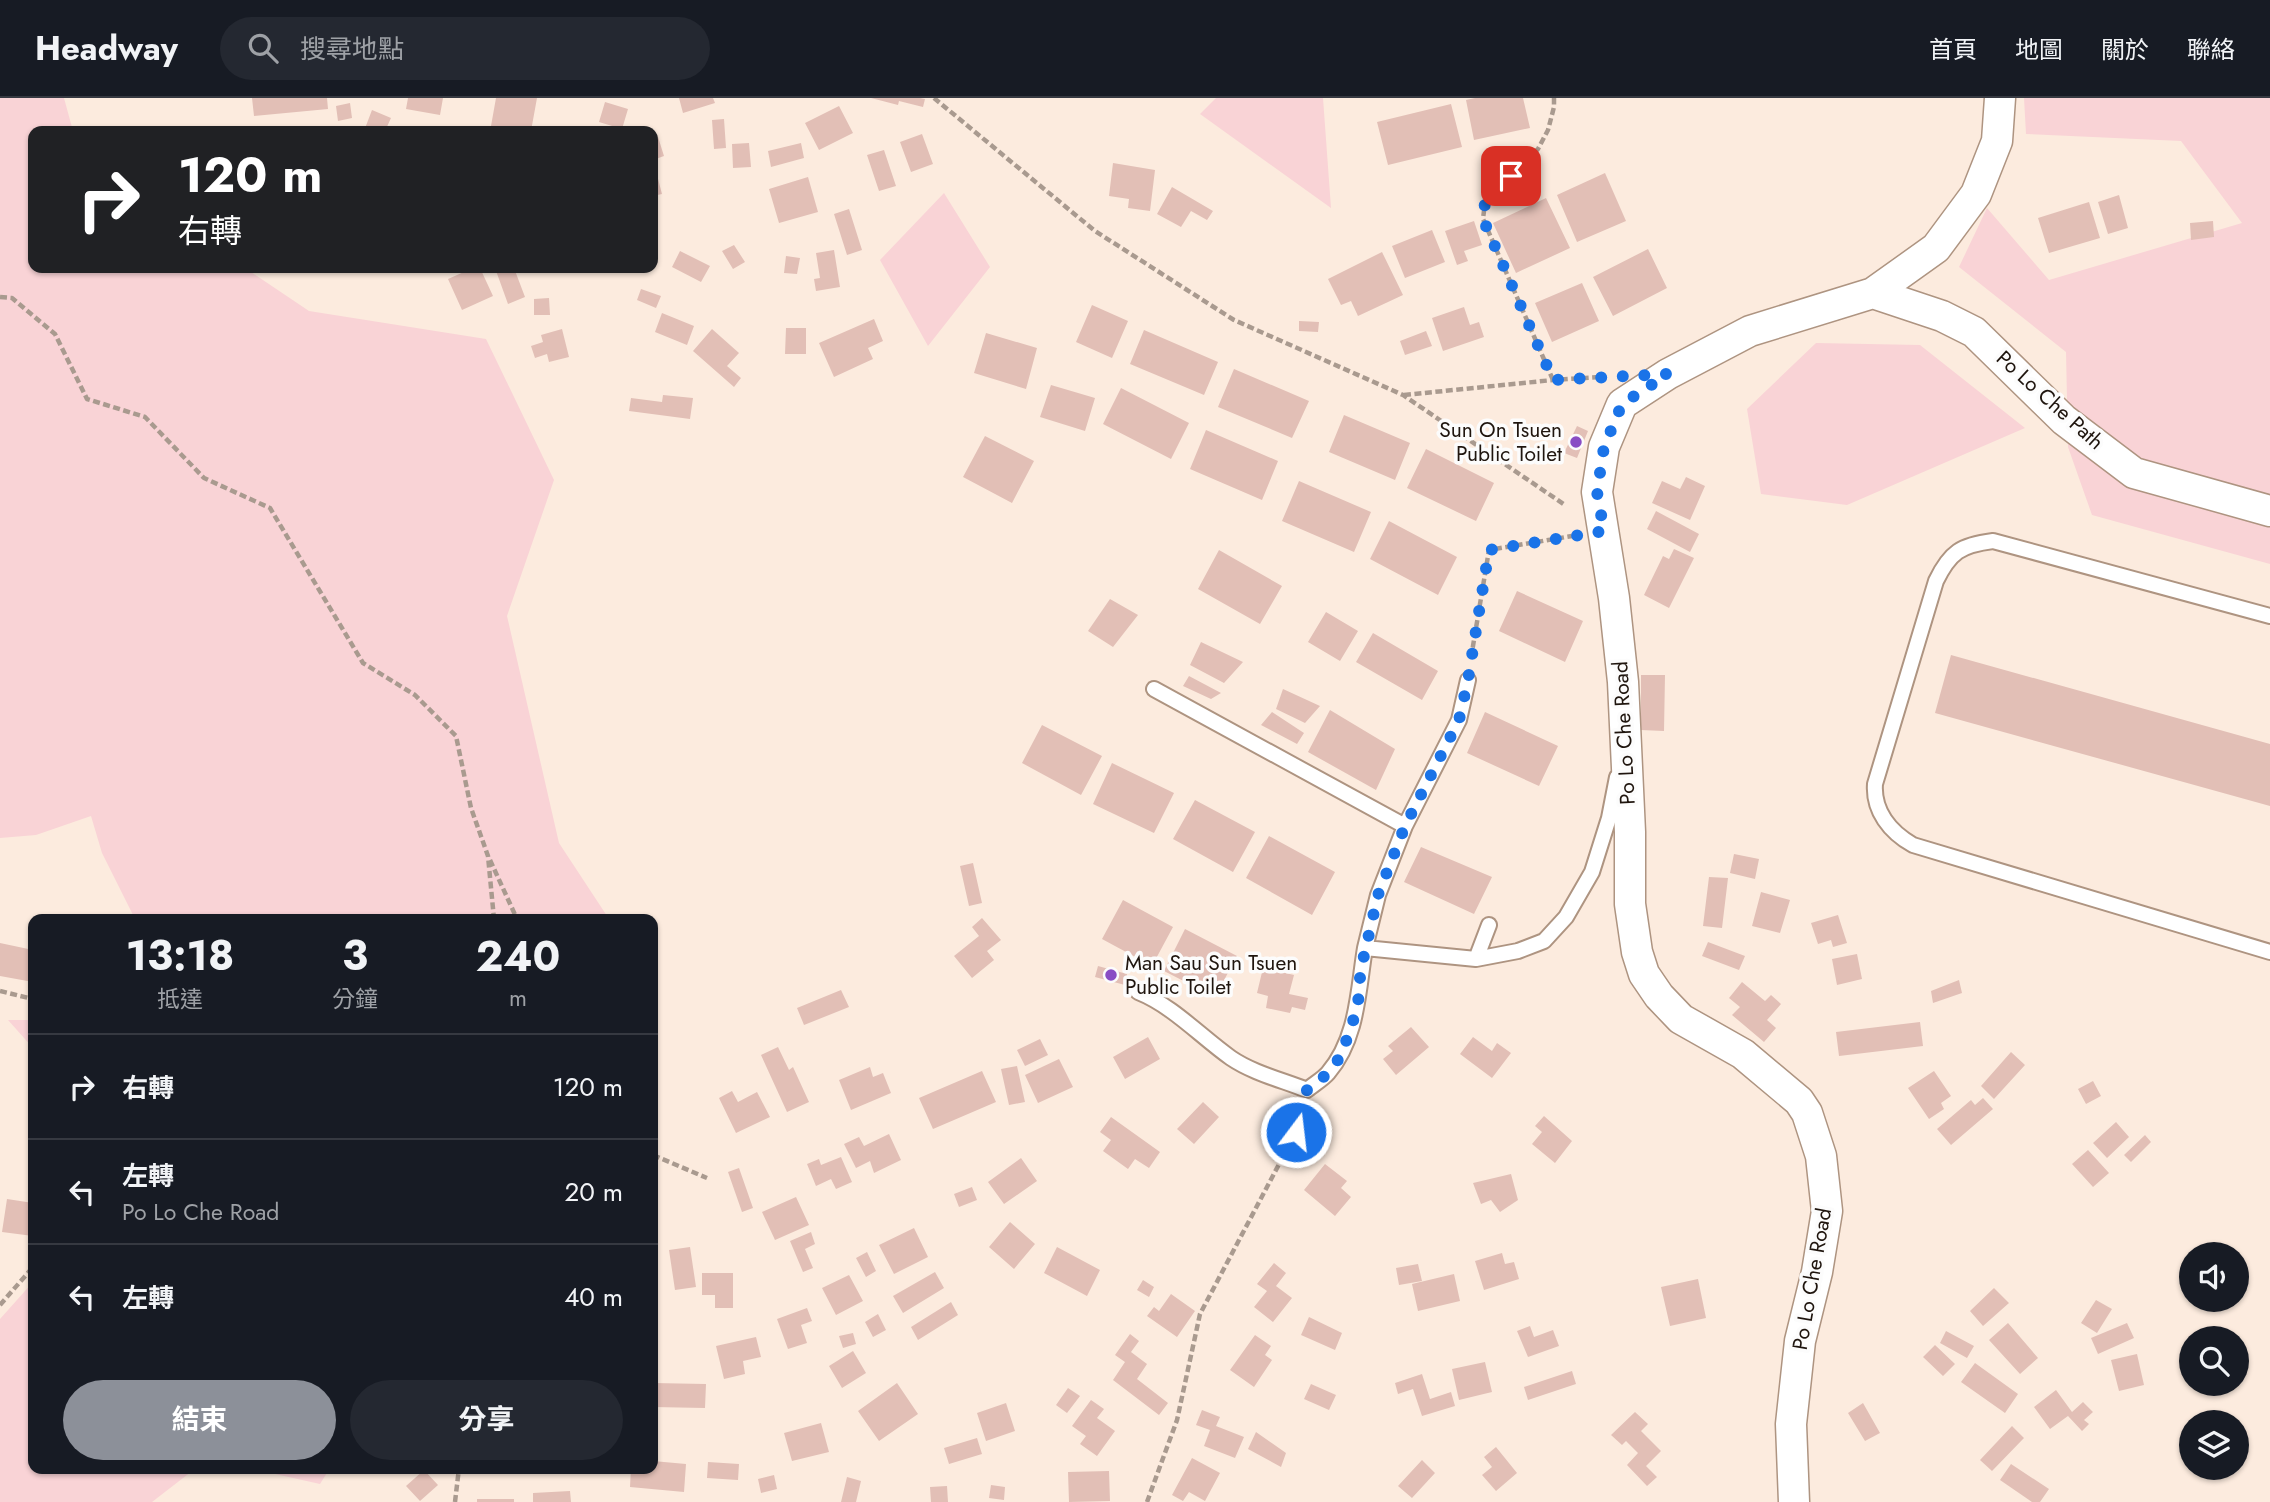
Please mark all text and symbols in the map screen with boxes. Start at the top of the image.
search box [220,17,710,80]
text: Headway [35,25,178,72]
icon: search [244,29,282,67]
text: 搜尋地點 [300,30,404,68]
text: 首頁 [1929,32,1977,67]
text: 地圖 [2015,32,2063,67]
text: 關於 [2101,32,2149,67]
text: 聯絡 [2187,32,2235,67]
text: 120 m [178,140,322,210]
pin [1481,146,1541,206]
icon: right [63,154,154,245]
icon: arrive [1492,157,1530,195]
text: 右轉 [178,208,242,254]
street label: Po Lo Che Path [1990,344,2110,456]
place label: Sun On Tsuen Public Toilet [1439,415,1562,469]
marker: Sun On Tsuen Public Toilet [1568,434,1584,450]
street label: Po Lo Che Road [1605,660,1643,806]
text: 13:18 [126,925,234,986]
text: 3 [342,925,368,986]
text: 240 [476,926,560,987]
place label: Man Sau Sun Tsuen Public Toilet [1125,948,1297,1002]
marker: Man Sau Sun Tsuen Public Toilet [1103,967,1119,983]
text: m [509,981,527,1015]
text: 抵達 [157,982,203,1016]
text: 分鐘 [332,982,378,1016]
icon: right [63,1068,101,1106]
text: 120 m [553,1068,623,1106]
text: 右轉 [122,1069,174,1107]
position arrow [1259,1095,1333,1169]
text: 左轉 [122,1157,174,1195]
icon: left [63,1173,101,1211]
text: 20 m [565,1173,623,1211]
text: Po Lo Che Road [122,1195,279,1229]
street label: Po Lo Che Road [1785,1206,1839,1352]
map controls [2179,1242,2249,1480]
button: sound [2179,1242,2249,1312]
icon: left [63,1278,101,1316]
text: 40 m [564,1278,623,1316]
text: 左轉 [122,1279,174,1317]
button: search [2179,1326,2249,1396]
button: 結束 [63,1380,336,1460]
button: 分享 [350,1380,623,1460]
button: layers [2179,1410,2249,1480]

